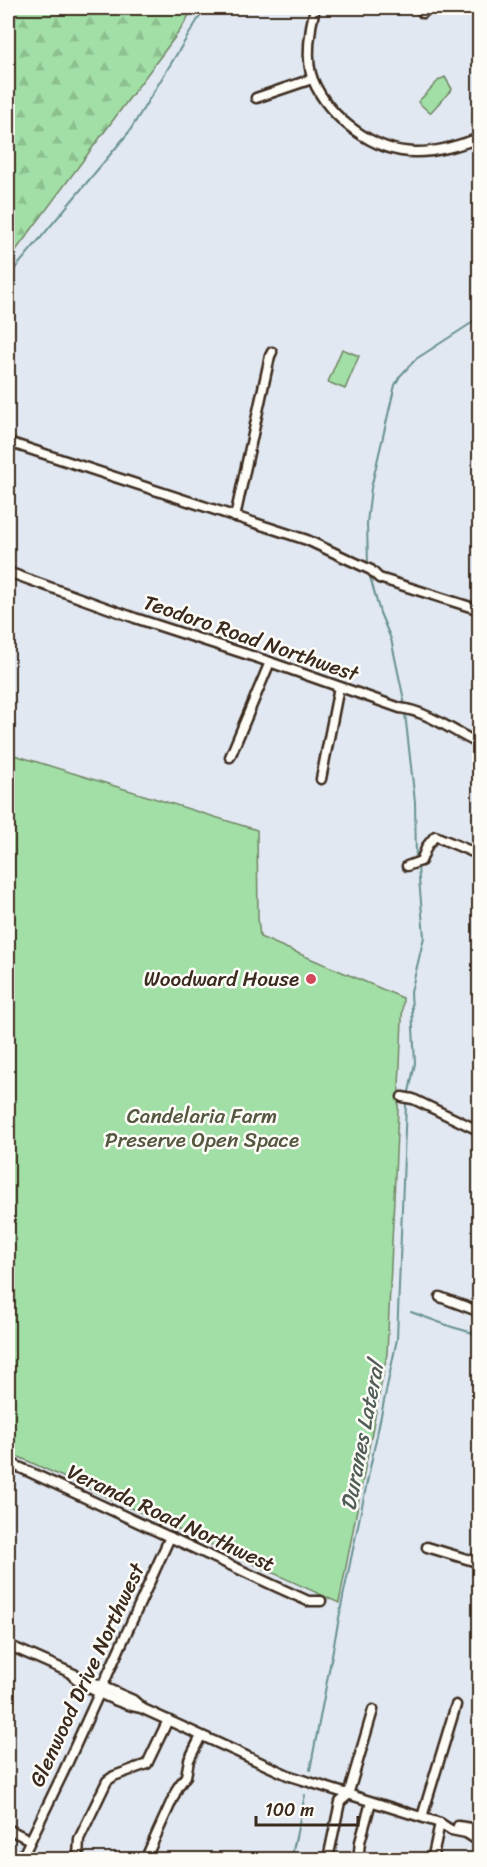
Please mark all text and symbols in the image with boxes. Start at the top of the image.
street label: Teodoro Road Northwest [138,583,365,693]
place label: Woodward House [144,960,299,998]
marker: Woodward House [304,972,318,986]
park label: Candelaria Farm Preserve Open Space [105,1097,299,1159]
water label: Duranes Lateral [328,1354,396,1514]
street label: Veranda Road Northwest [61,1453,281,1583]
street label: Glenwood Drive Northwest [18,1555,156,1793]
scale bar [256,1789,358,1827]
text: 100 m [265,1794,314,1826]

